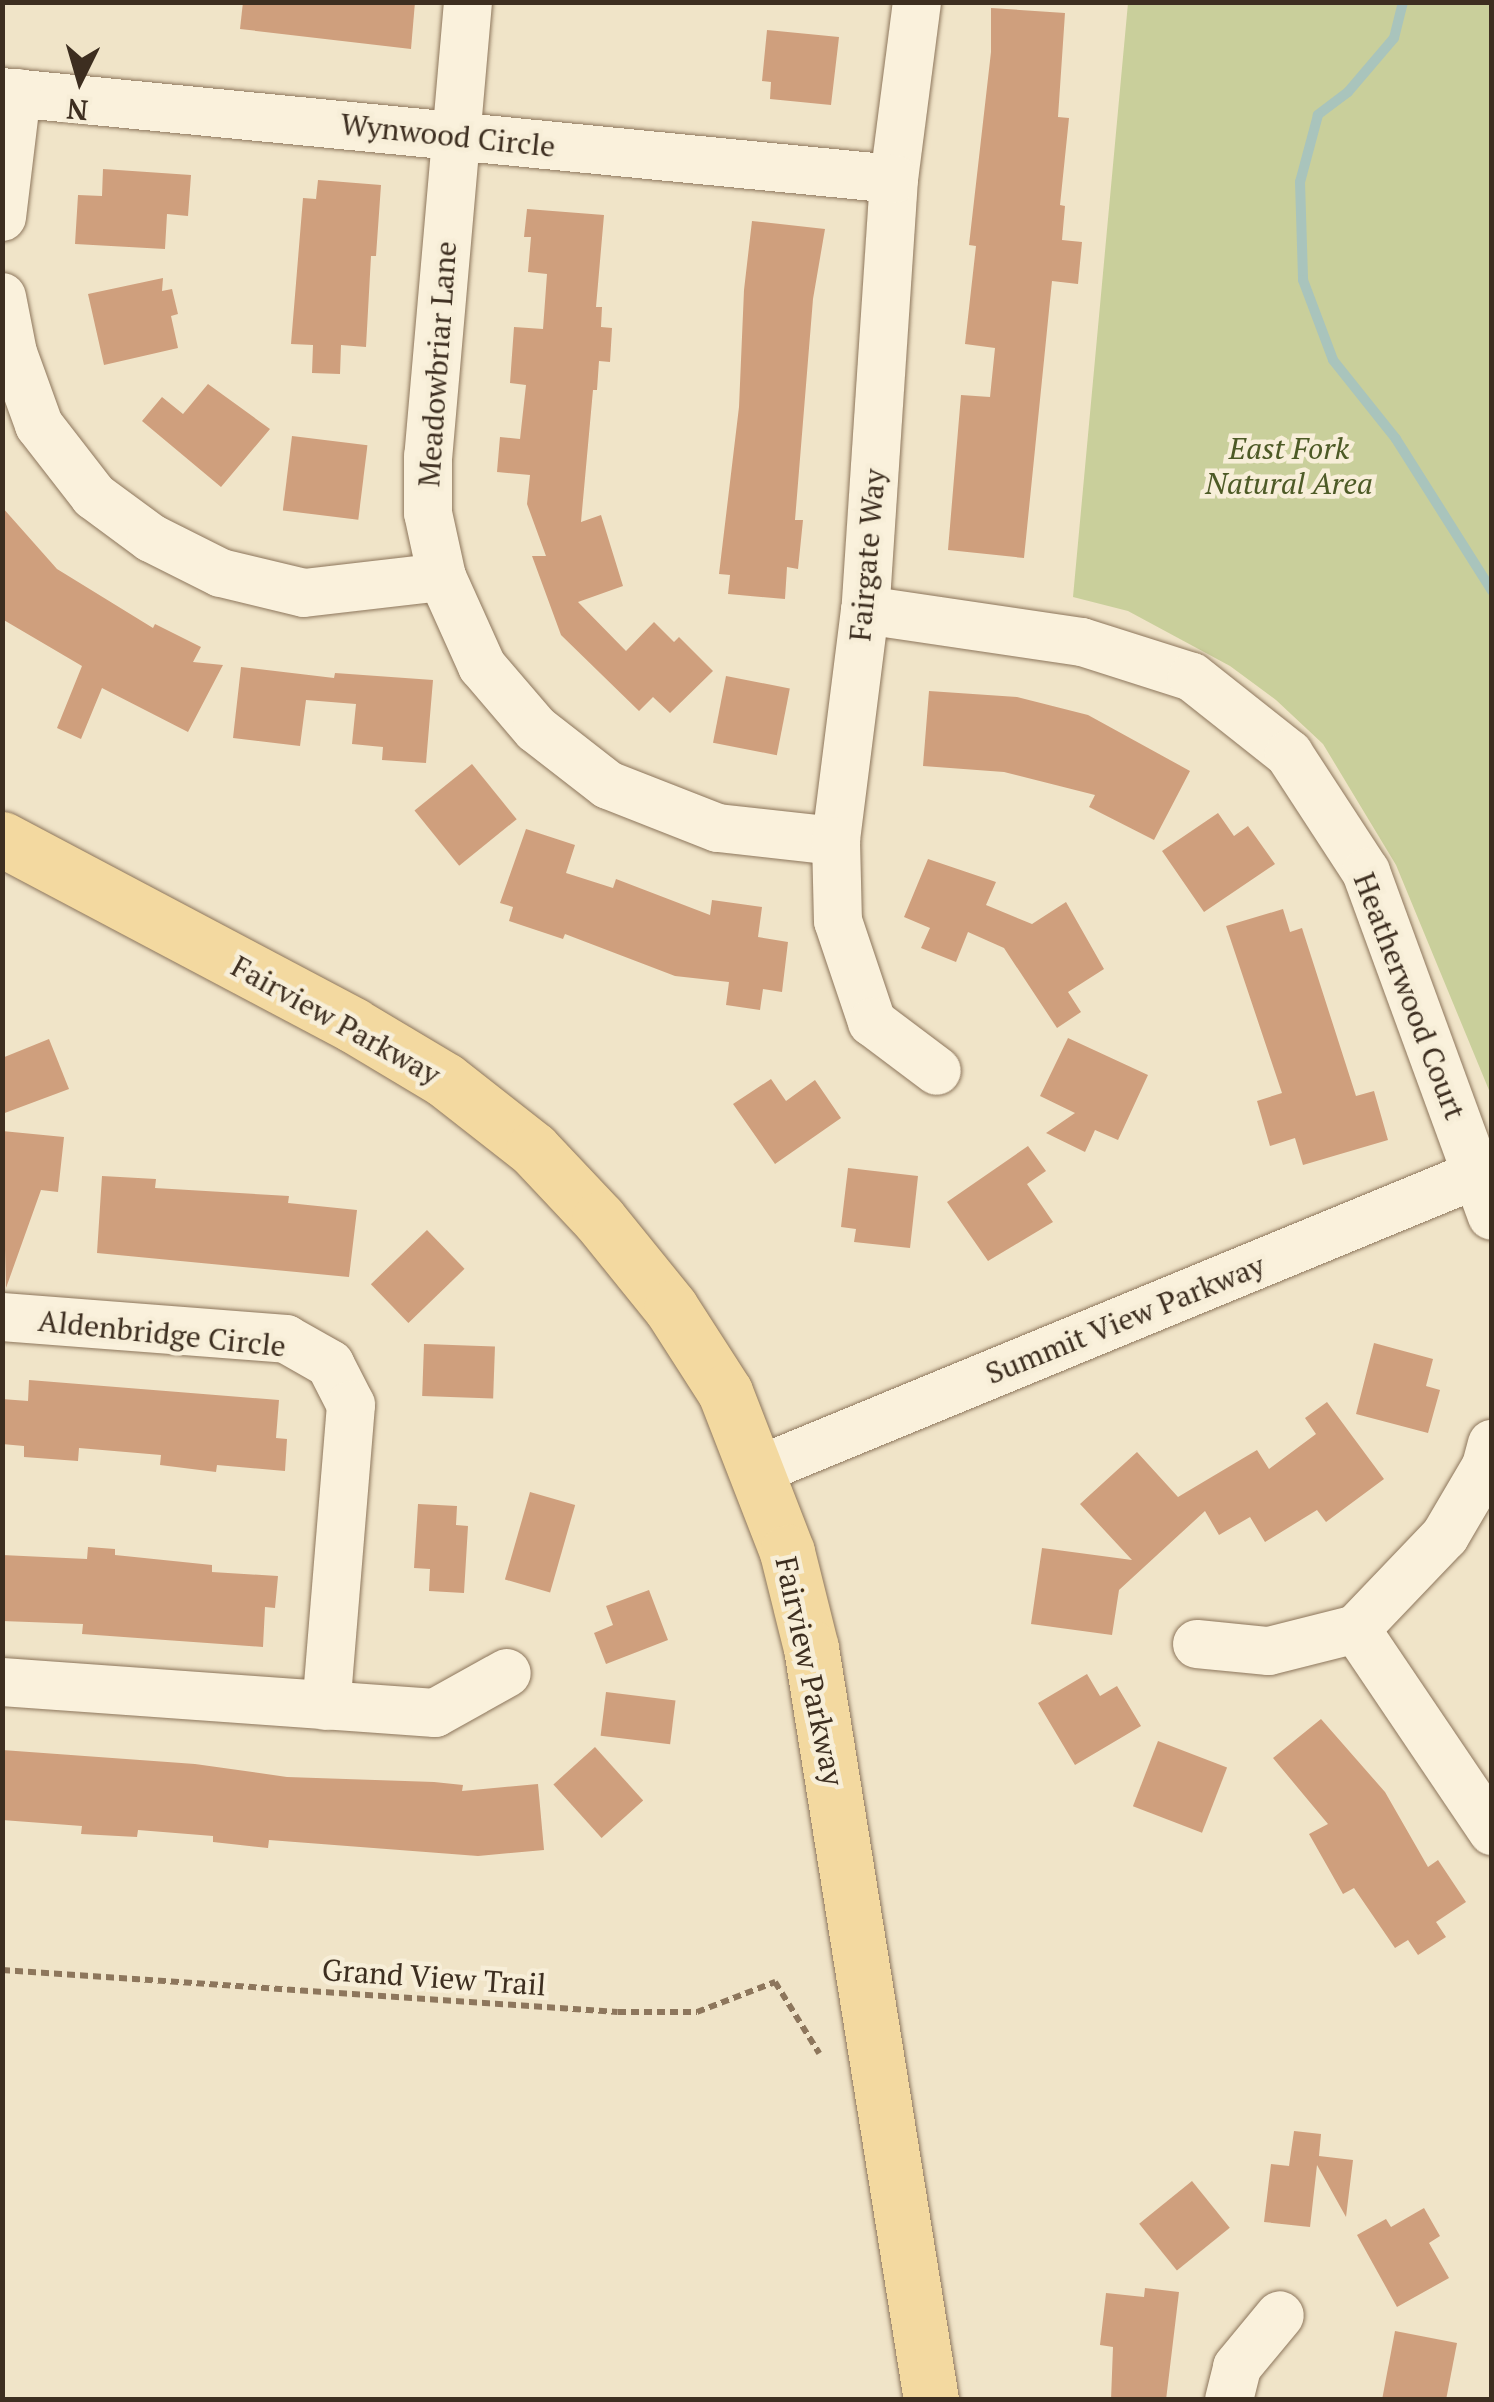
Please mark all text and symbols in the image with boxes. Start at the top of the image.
north arrow [30,30,130,130]
text: N [65,91,90,130]
street label: Wynwood Circle [339,106,557,164]
street label: Meadowbriar Lane [410,240,464,488]
park label: East Fork Natural Area [1205,430,1373,500]
street label: Fairgate Way [842,467,892,643]
street label: Heatherwood Court [1346,868,1474,1124]
street label: Fairview Parkway [225,948,447,1092]
street label: Summit View Parkway [980,1246,1270,1392]
street label: Aldenbridge Circle [36,1302,288,1364]
street label: Fairview Parkway [768,1553,852,1789]
street label: Grand View Trail [320,1951,548,2003]

